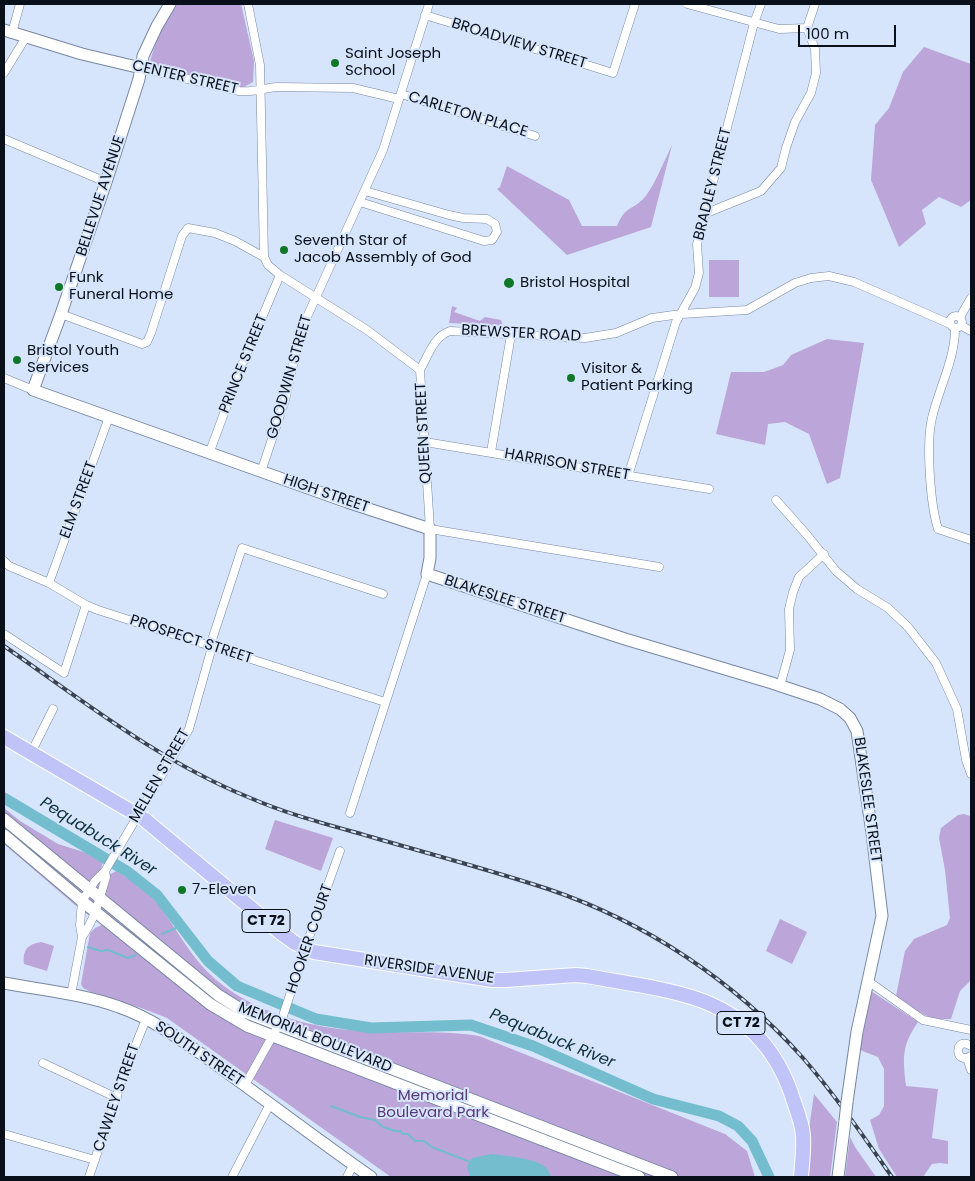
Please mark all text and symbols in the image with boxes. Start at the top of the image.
street label: BROADVIEW STREET [449,15,589,73]
scale bar [800,15,898,47]
text: 100 m [806,23,849,44]
place label: Saint Joseph School [345,45,441,80]
street label: CENTER STREET [130,57,240,99]
marker: Saint Joseph School [329,57,341,69]
street label: CARLETON PLACE [406,88,530,142]
street label: BRADLEY STREET [690,126,736,242]
street label: BELLEVUE AVENUE [73,133,129,259]
place label: Seventh Star of Jacob Assembly of God [294,232,472,267]
marker: Seventh Star of Jacob Assembly of God [278,244,290,256]
place label: Funk Funeral Home [69,269,173,304]
place label: Bristol Hospital [520,274,630,292]
marker: Bristol Hospital [502,276,516,290]
marker: Funk Funeral Home [53,281,65,293]
street label: PRINCE STREET [216,312,272,416]
street label: GOODWIN STREET [264,313,316,441]
street label: BREWSTER ROAD [461,322,581,346]
place label: Bristol Youth Services [27,342,119,377]
marker: Bristol Youth Services [11,354,23,366]
place label: Visitor & Patient Parking [581,360,693,395]
marker: Visitor & Patient Parking [565,372,577,384]
street label: QUEEN STREET [412,382,436,484]
street label: HARRISON STREET [503,445,631,485]
street label: ELM STREET [57,459,101,541]
street label: HIGH STREET [281,471,371,517]
street label: BLAKESLEE STREET [442,572,568,628]
street label: PROSPECT STREET [127,612,255,668]
street label: MELLEN STREET [126,726,194,826]
street label: BLAKESLEE STREET [849,736,885,864]
water label: Pequabuck River [36,794,160,880]
place label: 7-Eleven [192,881,256,899]
street label: HOOKER COURT [283,882,337,996]
marker: 7-Eleven [176,884,188,896]
road number: CT 72 [242,909,290,932]
street label: RIVERSIDE AVENUE [363,952,495,988]
street label: MEMORIAL BOULEVARD [236,999,394,1077]
water label: Pequabuck River [487,1005,617,1073]
road number: CT 72 [717,1011,765,1034]
street label: SOUTH STREET [151,1018,247,1090]
street label: CAWLEY STREET [90,1042,144,1154]
park label: Memorial Boulevard Park [377,1087,489,1122]

